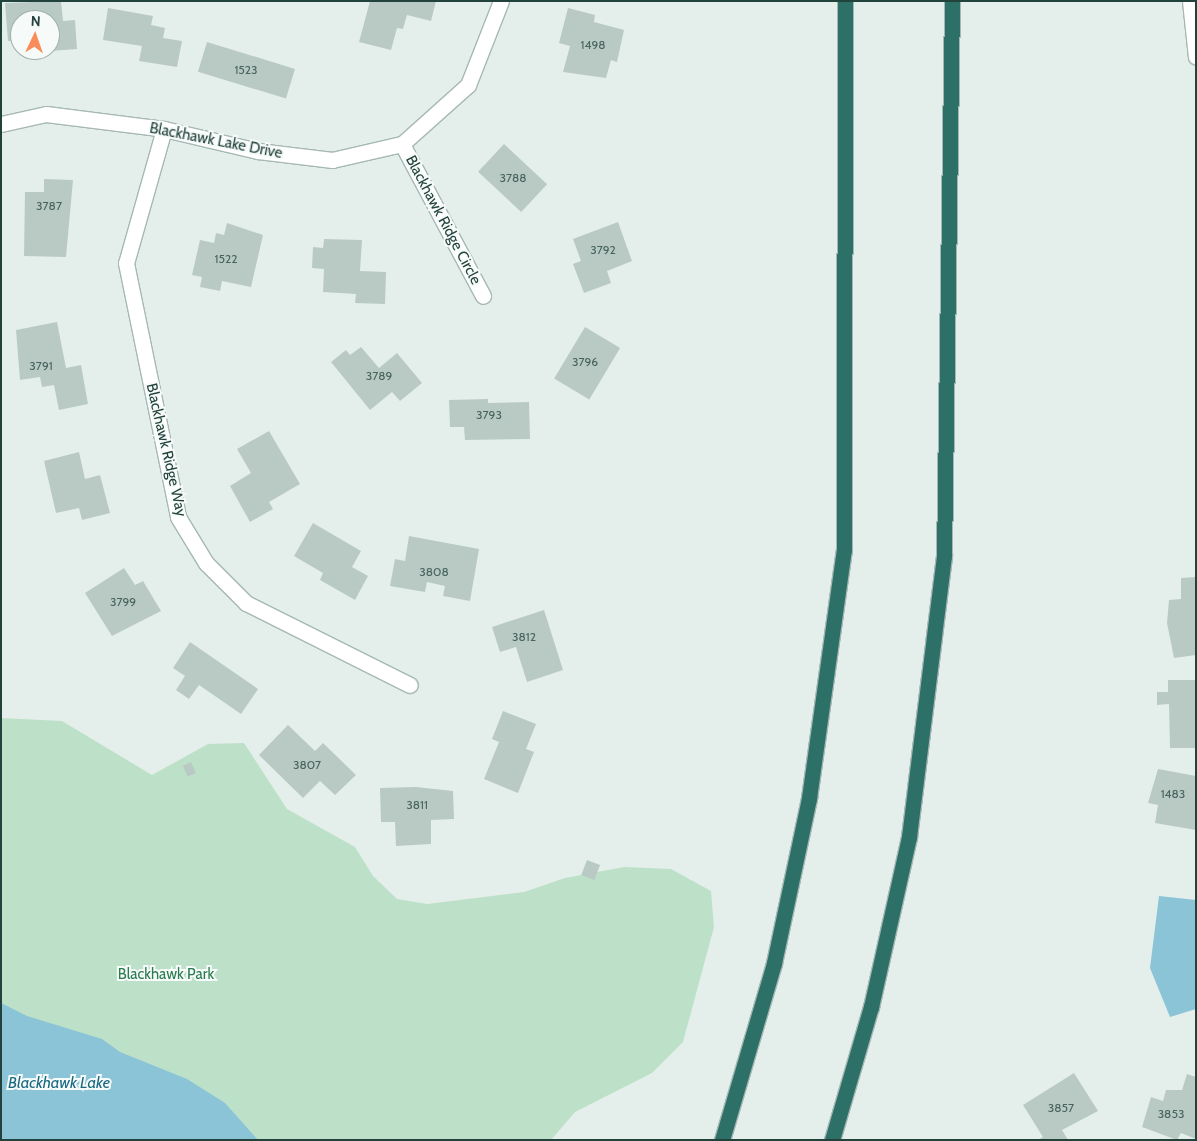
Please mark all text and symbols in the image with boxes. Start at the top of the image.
north arrow [10,10,60,60]
text: N [30,12,41,30]
house number: 1498 [581,38,605,52]
house number: 1523 [234,63,258,77]
street label: Blackhawk Lake Drive [148,119,284,163]
street label: Blackhawk Ridge Circle [401,152,485,288]
house number: 3788 [499,171,527,185]
house number: 3787 [36,199,62,213]
house number: 3792 [590,243,616,257]
house number: 1522 [215,252,237,266]
house number: 3796 [572,355,598,369]
house number: 3791 [29,359,53,373]
house number: 3789 [366,369,392,383]
street label: Blackhawk Ridge Way [142,382,190,518]
house number: 3793 [476,408,502,422]
house number: 3808 [419,565,449,579]
house number: 3799 [110,595,136,609]
house number: 3812 [512,630,536,644]
house number: 3807 [293,758,321,772]
house number: 1483 [1161,787,1185,801]
house number: 3811 [406,798,428,812]
park label: Blackhawk Park [118,966,214,984]
water label: Blackhawk Lake [8,1073,110,1093]
house number: 3857 [1048,1101,1074,1115]
house number: 3853 [1158,1107,1184,1121]

